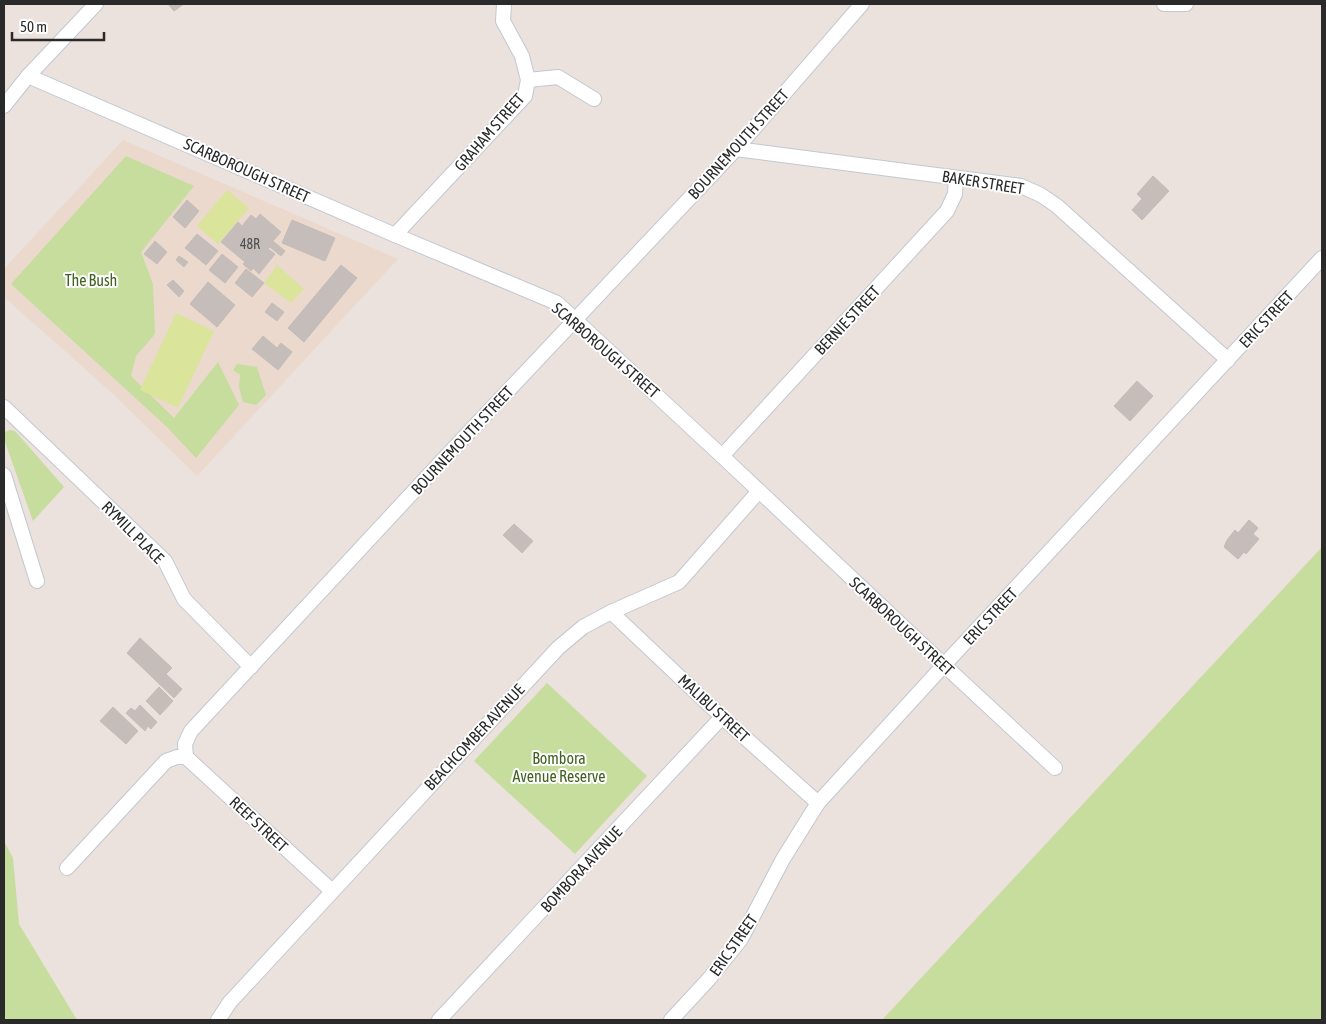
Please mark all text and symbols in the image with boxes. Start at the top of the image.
scale bar [12,10,105,42]
text: 50 m [20,18,47,35]
street label: BOURNEMOUTH STREET [684,86,792,202]
street label: GRAHAM STREET [450,90,528,174]
street label: SCARBOROUGH STREET [181,134,313,206]
street label: BAKER STREET [941,167,1025,197]
house number: 48R [240,236,260,252]
park label: The Bush [65,271,117,289]
street label: BERNIE STREET [811,282,883,358]
street label: ERIC STREET [1235,287,1297,351]
street label: SCARBOROUGH STREET [549,299,663,401]
street label: BOURNEMOUTH STREET [407,382,517,498]
street label: RYMILL PLACE [98,497,168,567]
street label: SCARBOROUGH STREET [846,573,958,679]
street label: ERIC STREET [959,584,1021,648]
street label: MALIBU STREET [675,671,753,745]
street label: BEACHCOMBER AVENUE [420,680,528,794]
park label: Bombora Avenue Reserve [512,749,606,785]
street label: REEF STREET [226,793,292,855]
street label: BOMBORA AVENUE [537,822,625,916]
street label: ERIC STREET [705,911,761,979]

